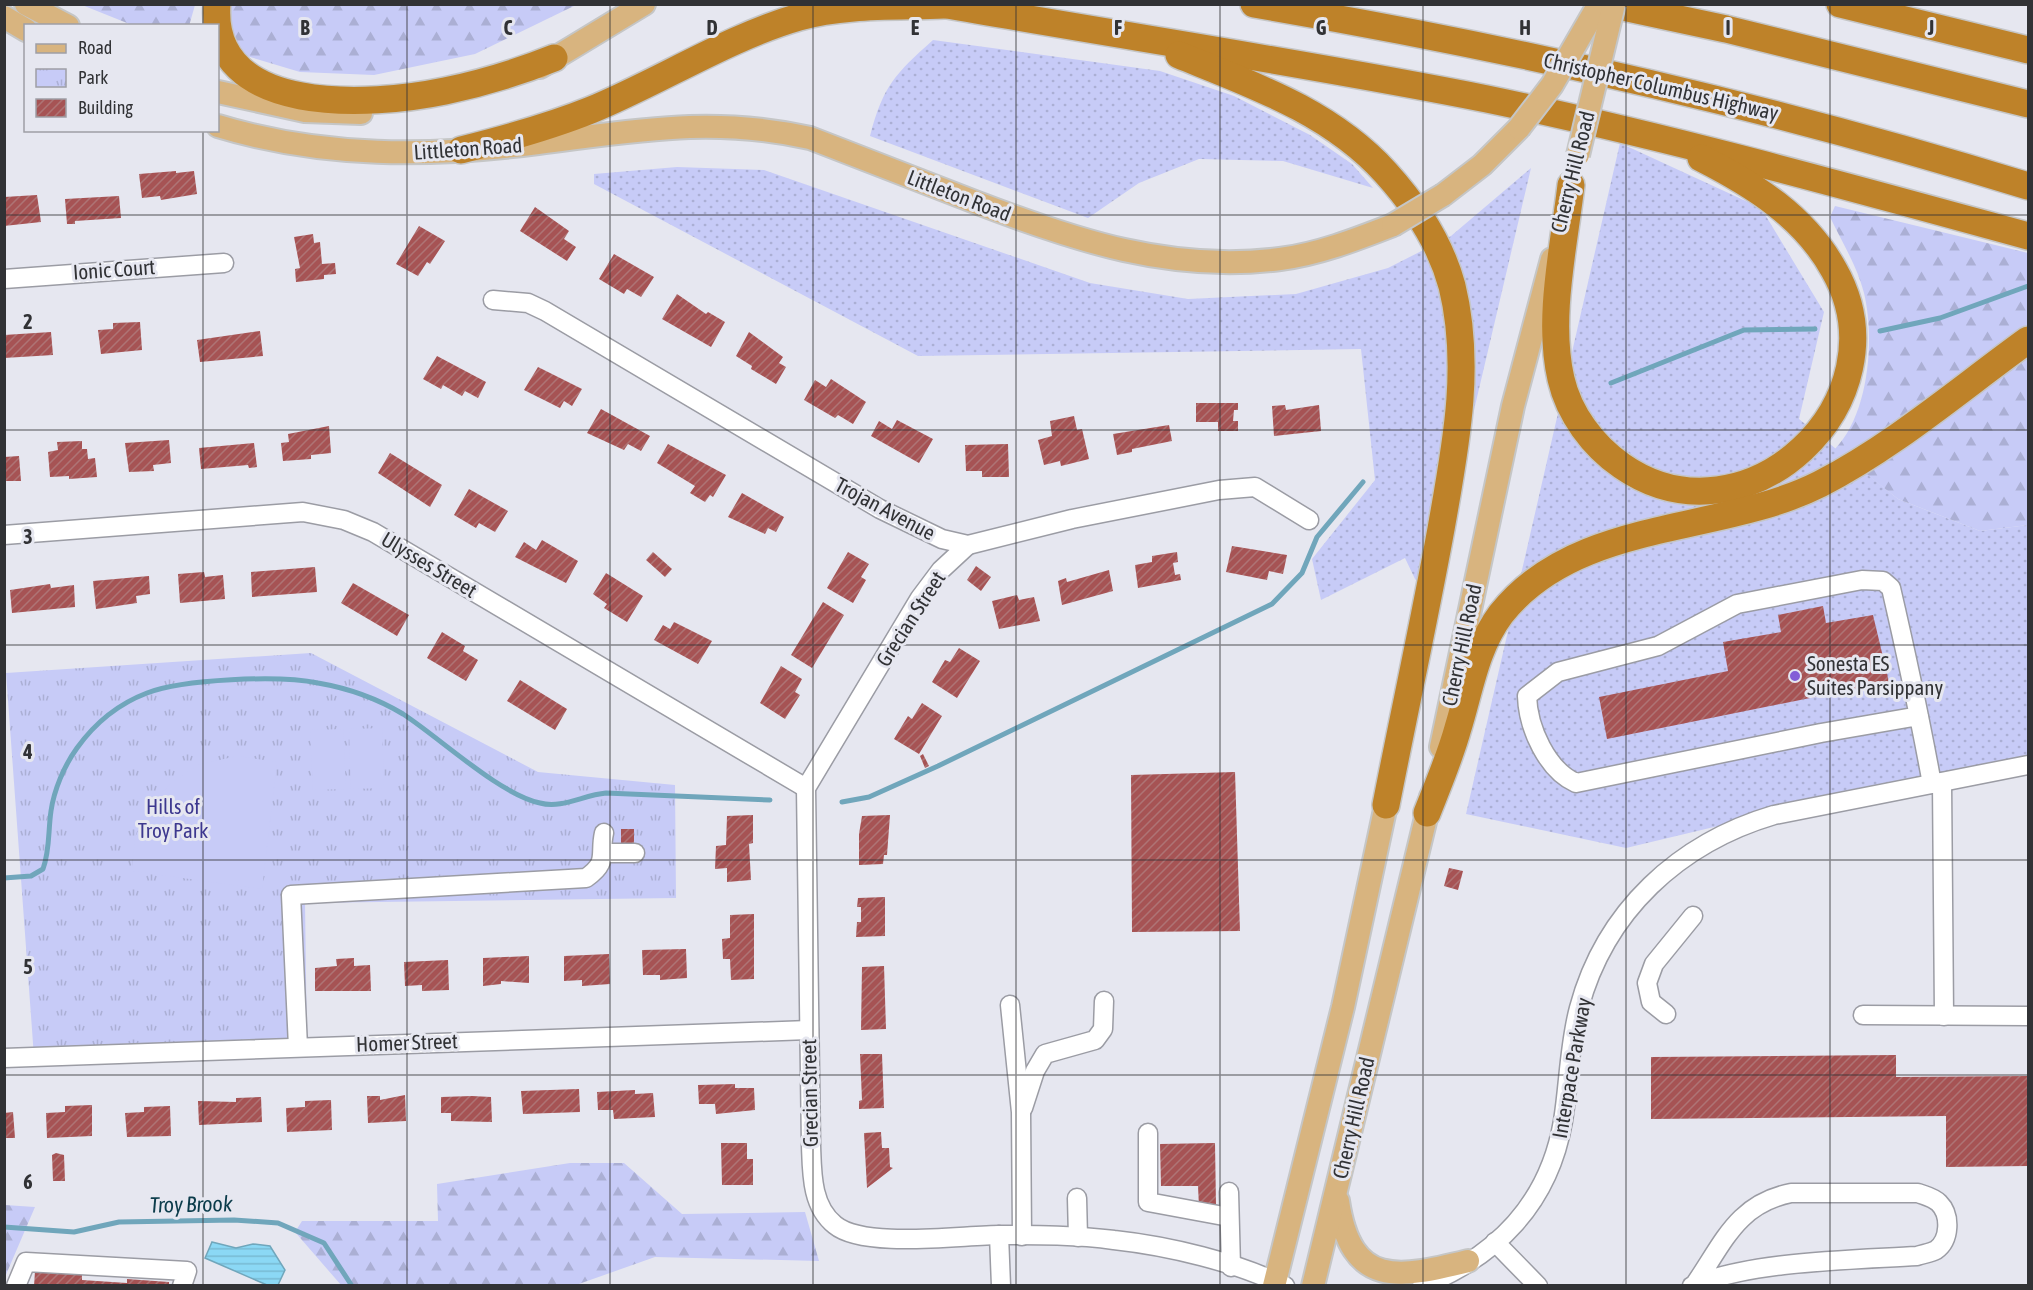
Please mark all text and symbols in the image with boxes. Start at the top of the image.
text: B [300,16,310,39]
text: C [504,16,513,39]
text: D [706,16,718,39]
text: E [911,16,920,39]
text: F [1114,16,1122,39]
text: G [1316,16,1327,39]
text: H [1519,16,1531,39]
text: I [1725,16,1731,39]
text: J [1927,16,1934,39]
legend [24,24,219,132]
text: Road [78,37,112,58]
street label: Christopher Columbus Highway [1542,47,1781,125]
text: Park [78,67,108,88]
text: Building [78,97,133,118]
street label: Cherry Hill Road [1545,109,1599,235]
street label: Littleton Road [413,132,523,164]
street label: Littleton Road [904,164,1014,226]
street label: Ionic Court [72,254,156,284]
text: 2 [23,310,33,333]
street label: Trojan Avenue [831,472,940,544]
text: 3 [23,525,33,548]
street label: Ulysses Street [377,526,482,602]
street label: Grecian Street [871,567,950,670]
street label: Cherry Hill Road [1436,582,1486,708]
place label: Sonesta ES Suites Parsippany [1807,651,1943,699]
marker: Sonesta ES Suites Parsippany [1788,669,1802,683]
text: 4 [22,740,33,763]
park label: Hills of Troy Park [138,794,208,842]
text: 5 [23,955,33,978]
street label: Interpace Parkway [1547,995,1595,1140]
street label: Homer Street [356,1028,458,1056]
street label: Grecian Street [796,1039,822,1147]
street label: Cherry Hill Road [1327,1055,1379,1181]
text: 6 [23,1170,33,1193]
water label: Troy Brook [149,1190,233,1218]

